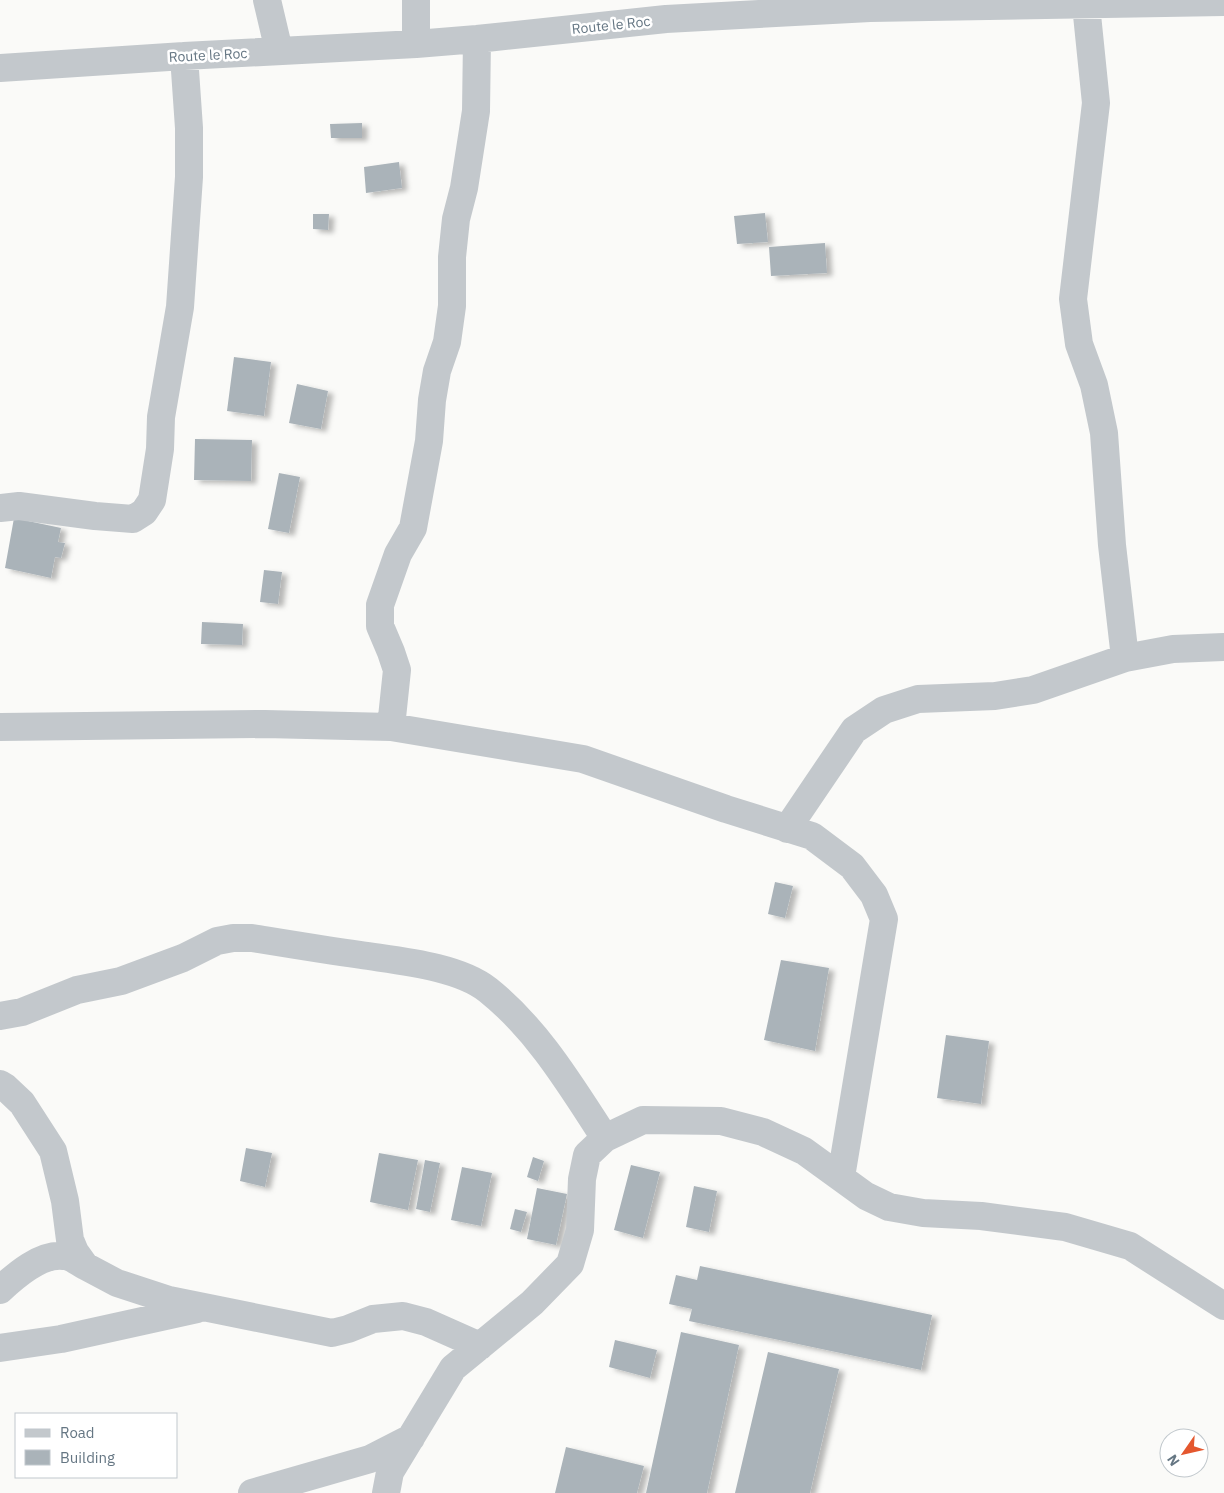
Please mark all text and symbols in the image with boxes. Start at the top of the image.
street label: Route le Roc [571,12,651,38]
street label: Route le Roc [168,44,248,66]
legend [15,1413,178,1478]
text: Road [60,1423,95,1442]
north arrow [1159,1428,1209,1478]
text: Building [60,1448,115,1467]
text: N [1163,1451,1184,1470]

